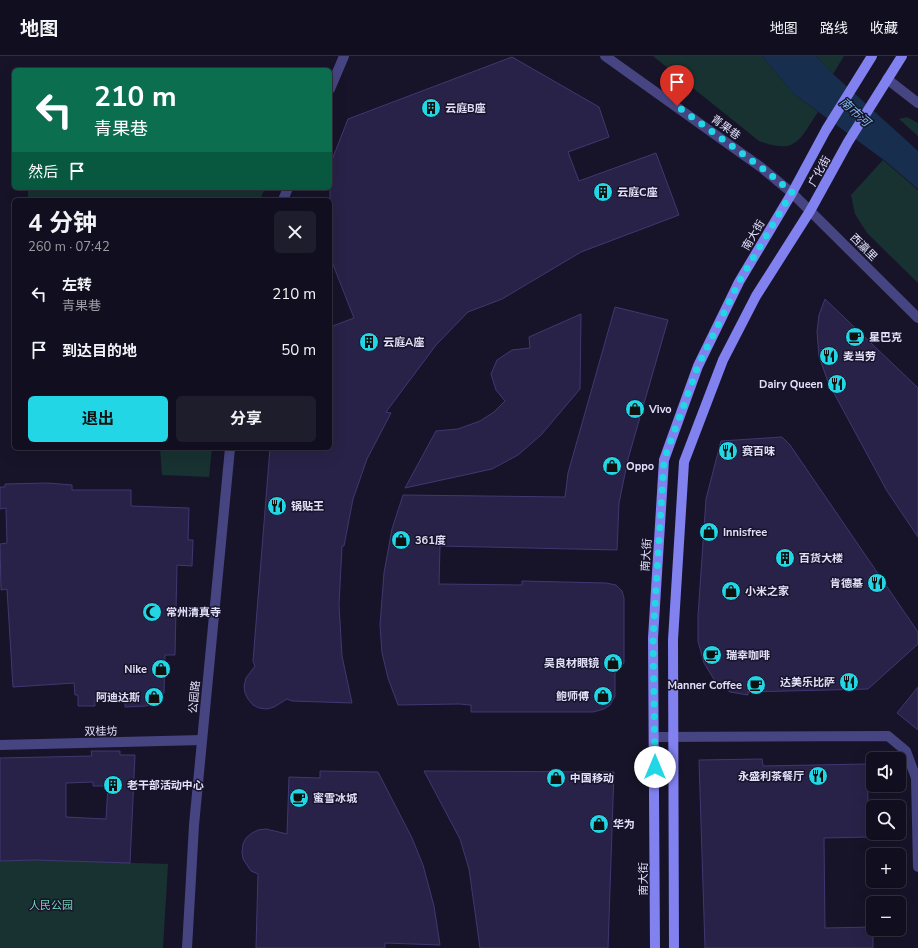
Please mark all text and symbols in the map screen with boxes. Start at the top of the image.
text: 地图 [20,16,58,42]
text: 地图 [770,19,798,38]
text: 路线 [820,19,848,38]
text: 收藏 [870,19,898,38]
pin [660,65,694,106]
icon: arrive [666,71,688,93]
text: 210 m [94,78,177,116]
icon: left [28,84,80,136]
water label: 南市河 [836,94,875,131]
building icon: 云庭B座 [420,97,442,119]
place label: 云庭B座 [445,101,486,116]
street label: 青果巷 [708,112,743,143]
text: 青果巷 [94,117,148,141]
street label: 广化街 [805,153,834,189]
icon: arrive [66,160,88,182]
text: 然后 [28,162,58,182]
building icon: 云庭C座 [592,181,614,203]
place label: 云庭C座 [617,185,657,200]
text: 4 分钟 [28,207,97,239]
button: close [274,211,316,253]
street label: 南大街 [739,217,768,253]
street label: 西瀛里 [847,230,881,264]
text: 260 m · 07:42 [28,238,110,256]
text: 左转 [62,275,92,295]
icon: left [28,283,50,305]
text: 210 m [272,284,316,304]
text: 青果巷 [62,297,101,315]
cafe icon: 星巴克 [844,326,866,348]
place label: 星巴克 [869,330,902,345]
building icon: 云庭A座 [358,331,380,353]
place label: 云庭A座 [383,335,424,350]
icon: arrive [28,339,50,361]
text: 50 m [281,340,316,360]
text: 到达目的地 [62,341,137,361]
restaurant icon: 麦当劳 [818,345,840,367]
place label: 麦当劳 [843,349,876,364]
restaurant icon: Dairy Queen [826,373,848,395]
place label: Dairy Queen [759,377,823,392]
button: 退出 [28,396,168,442]
button: 分享 [176,396,316,442]
shop icon: Vivo [624,398,646,420]
place label: Vivo [648,402,672,417]
restaurant icon: 赛百味 [717,440,739,462]
place label: 赛百味 [742,444,775,459]
shop icon: Oppo [601,455,623,477]
place label: Oppo [626,459,654,474]
restaurant icon: 锅贴王 [266,495,288,517]
place label: 锅贴王 [291,499,324,514]
shop icon: Innisfree [698,521,720,543]
place label: Innisfree [723,525,767,540]
shop icon: 361度 [390,529,412,551]
place label: 361度 [415,533,446,548]
street label: 南大街 [638,538,655,572]
building icon: 百货大楼 [774,547,796,569]
place label: 百货大楼 [799,551,843,566]
restaurant icon: 肯德基 [866,572,888,594]
place label: 肯德基 [830,576,863,591]
shop icon: 小米之家 [720,580,742,602]
place label: 小米之家 [745,584,789,599]
mosque icon: 常州清真寺 [141,601,163,623]
place label: 常州清真寺 [166,605,221,620]
cafe icon: 瑞幸咖啡 [701,644,723,666]
place label: 瑞幸咖啡 [726,648,770,663]
shop icon: 吴良材眼镜 [602,652,624,674]
place label: 吴良材眼镜 [544,656,599,671]
shop icon: Nike [150,658,172,680]
place label: Nike [124,662,147,677]
restaurant icon: 达美乐比萨 [838,671,860,693]
cafe icon: Manner Coffee [745,674,767,696]
place label: 达美乐比萨 [780,675,835,690]
place label: Manner Coffee [667,678,742,693]
street label: 公园路 [186,680,203,714]
shop icon: 鲍师傅 [592,685,614,707]
shop icon: 阿迪达斯 [143,686,165,708]
place label: 鲍师傅 [556,689,589,704]
place label: 阿迪达斯 [96,690,140,705]
street label: 双桂坊 [84,724,118,739]
position arrow [634,746,676,788]
map controls [866,752,906,936]
button: sound [866,752,906,792]
restaurant icon: 永盛利茶餐厅 [807,765,829,787]
shop icon: 中国移动 [545,767,567,789]
place label: 永盛利茶餐厅 [738,769,804,784]
place label: 中国移动 [570,771,614,786]
building icon: 老干部活动中心 [102,774,124,796]
place label: 老干部活动中心 [127,778,204,793]
cafe icon: 蜜雪冰城 [288,787,310,809]
place label: 蜜雪冰城 [313,791,358,806]
button: search [866,800,906,840]
shop icon: 华为 [588,813,610,835]
place label: 华为 [613,817,635,832]
button: + [866,848,906,888]
street label: 南大街 [636,863,651,896]
button: − [866,896,906,936]
park label: 人民公园 [29,898,73,913]

